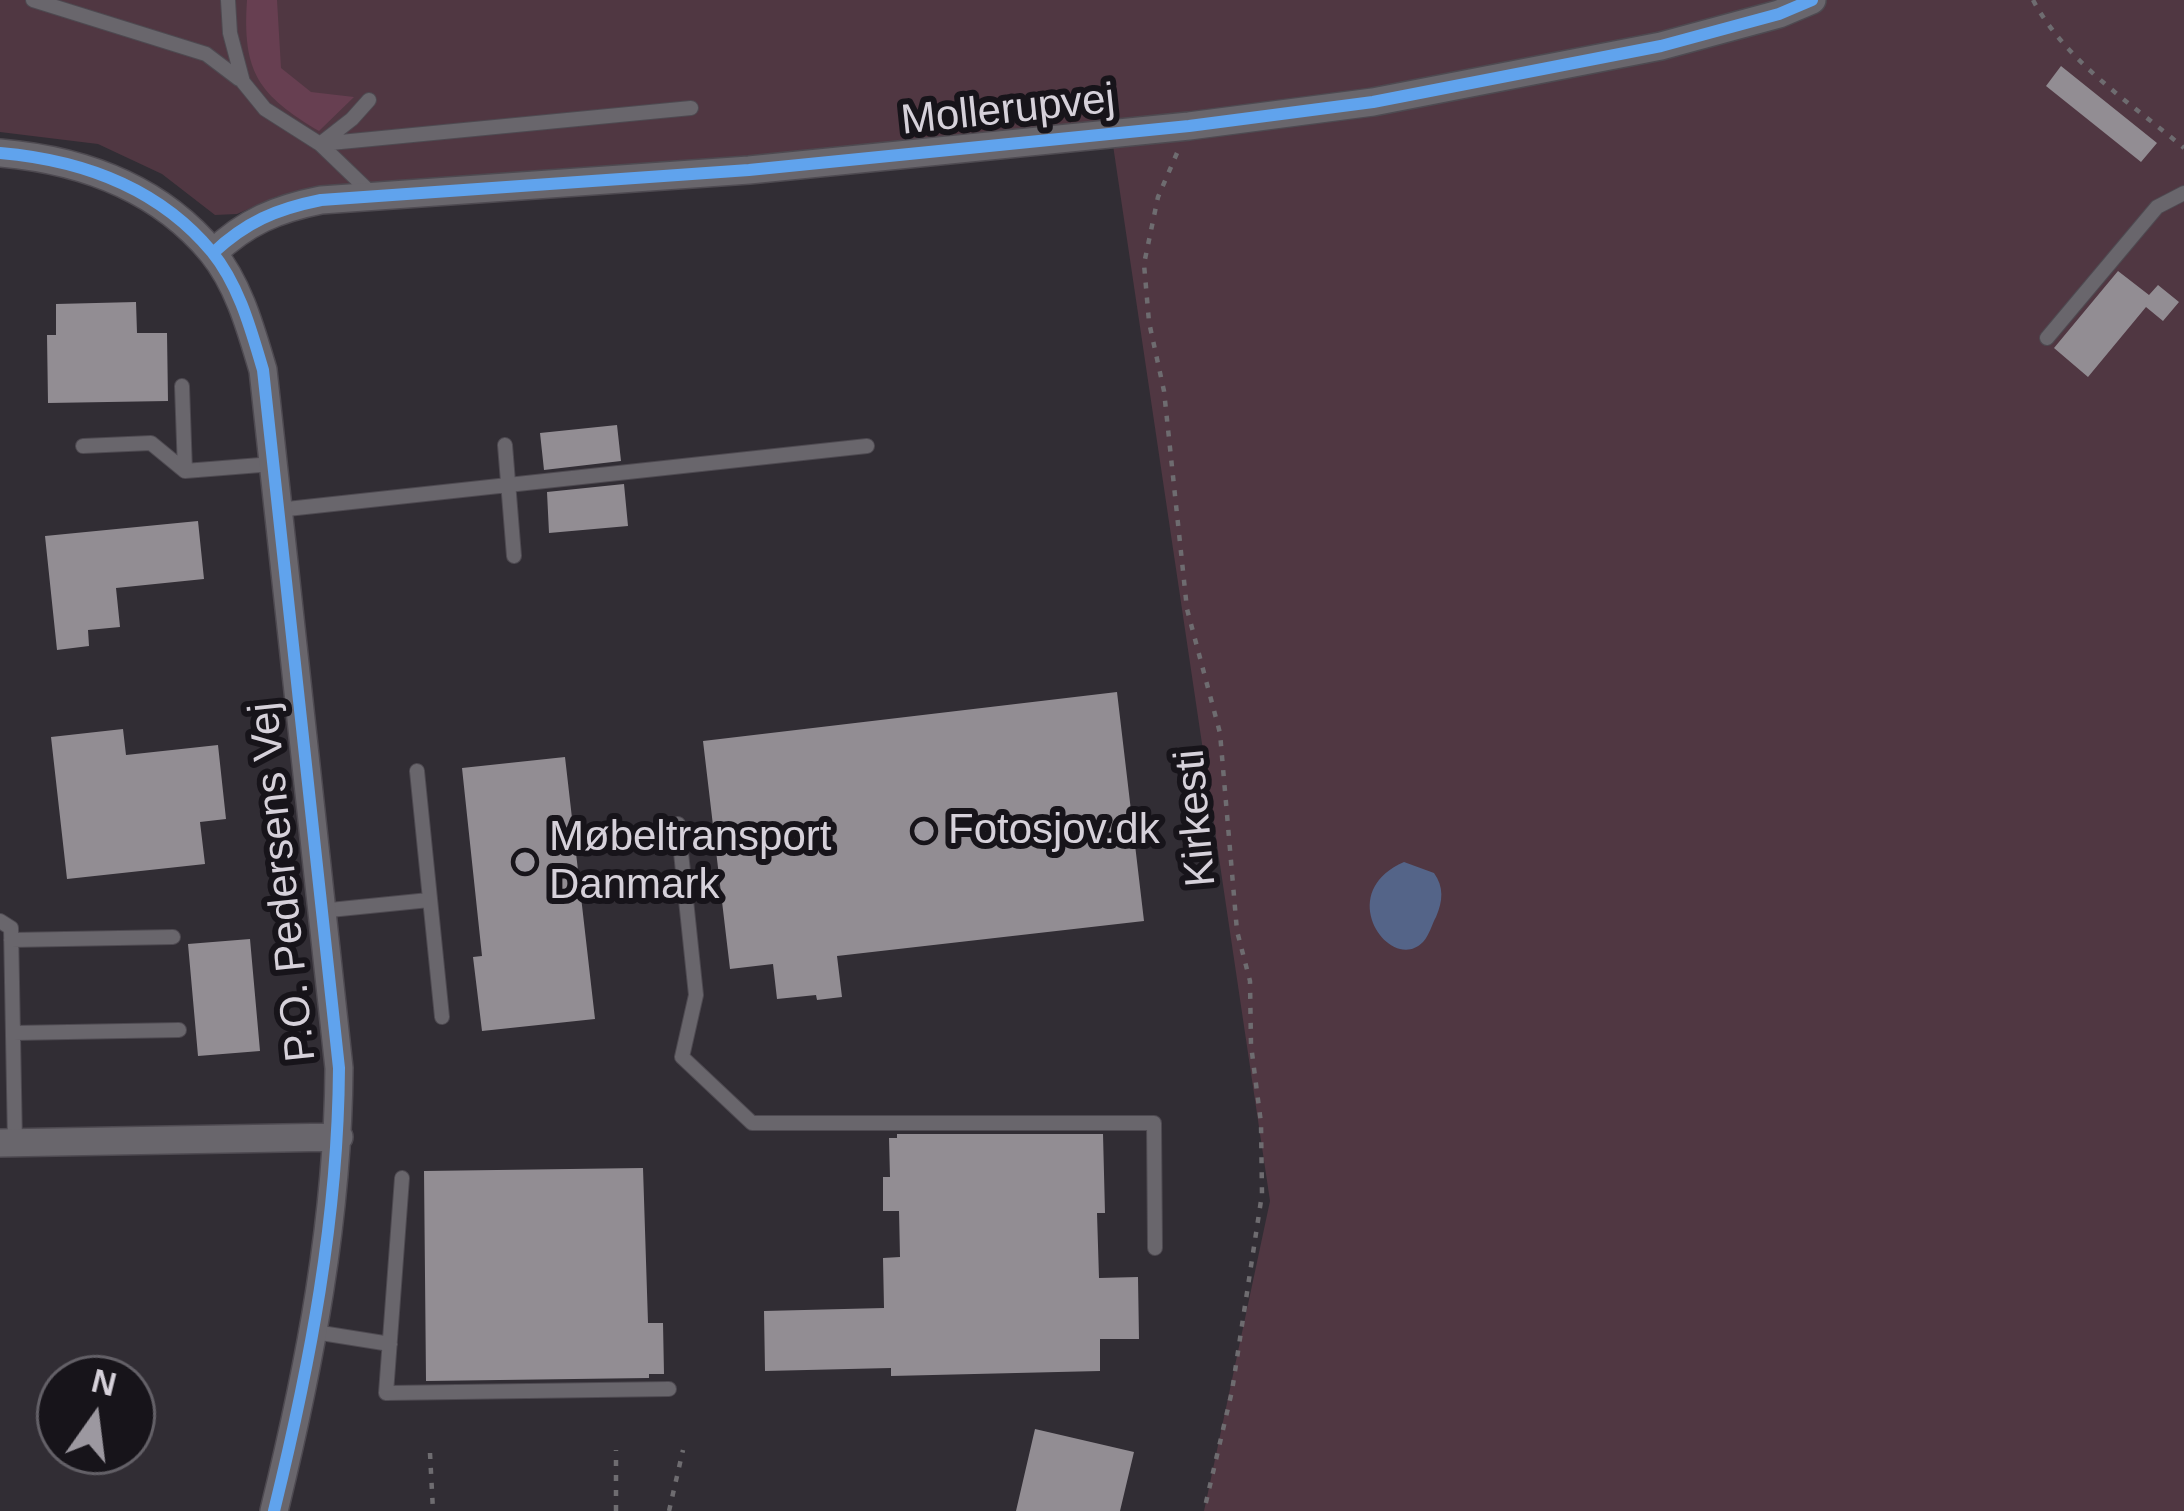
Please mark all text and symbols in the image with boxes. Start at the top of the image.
street label: Mollerupvej [899,75,1117,147]
street label: P.O. Pedersens Vej [240,700,328,1064]
street label: Kirkesti [1166,747,1228,889]
place label: Fotosjov.dk [948,806,1160,856]
place label: Møbeltransport Danmark [549,813,831,912]
marker: Fotosjov.dk [911,818,937,844]
marker: Møbeltransport Danmark [512,849,538,875]
north arrow [36,1355,156,1475]
text: N [88,1362,120,1403]

